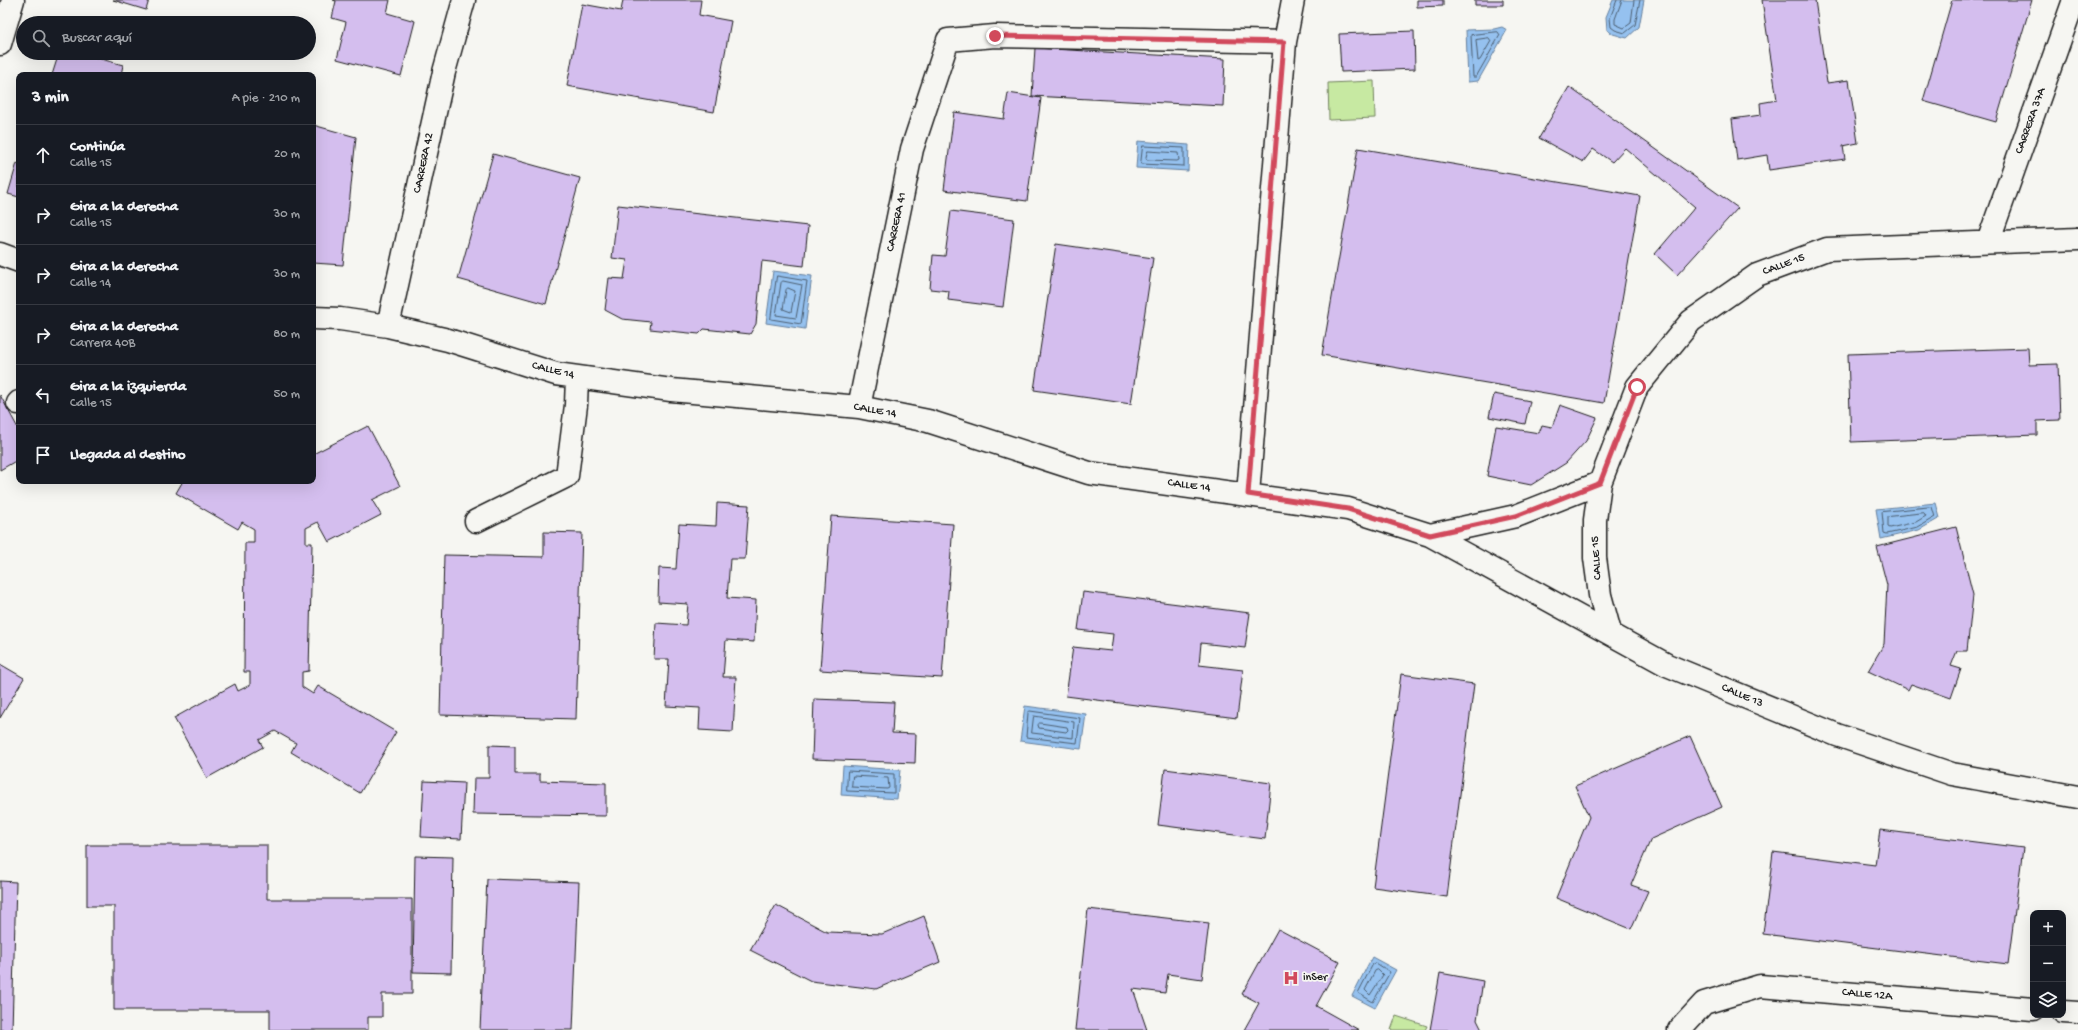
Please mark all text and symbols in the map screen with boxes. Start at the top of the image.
search box [16,16,316,60]
icon: search [30,27,52,49]
route end [986,27,1004,45]
text: Buscar aquí [62,29,132,47]
street label: CARRERA 37A [2013,85,2050,156]
text: 3 min [32,88,69,108]
text: A pie · 210 m [232,91,300,106]
street label: CARRERA 42 [411,131,437,194]
text: Continúa [70,138,125,156]
icon: ahead [32,144,54,166]
text: 20 m [274,147,300,162]
text: Calle 15 [70,156,112,171]
street label: CARRERA 41 [884,191,910,253]
text: Gira a la derecha [70,198,178,216]
icon: right [32,204,54,226]
text: 30 m [274,207,300,222]
text: Calle 15 [70,216,112,231]
street label: CALLE 15 [1761,251,1807,279]
text: Gira a la derecha [70,258,178,276]
icon: right [32,264,54,286]
text: 30 m [274,267,300,282]
text: Calle 14 [70,276,111,291]
text: Gira a la derecha [70,318,178,336]
icon: right [32,324,54,346]
text: 80 m [273,327,300,342]
text: Carrera 40B [70,336,135,351]
street label: CALLE 14 [530,359,576,383]
text: Gira a la izquierda [70,378,186,396]
route start [1628,378,1646,396]
icon: left [32,384,54,406]
text: 50 m [273,387,300,402]
text: Calle 15 [70,396,112,411]
street label: CALLE 14 [853,400,898,422]
icon: arrive [32,444,54,466]
text: Llegada al destino [70,446,186,464]
street label: CALLE 14 [1167,476,1212,496]
street label: CALLE 15 [1588,536,1606,580]
street label: CALLE 13 [1719,681,1765,711]
map controls [2030,910,2066,1018]
button: + [2030,910,2066,946]
button: − [2030,946,2066,982]
hospital icon: inSer [1282,969,1300,987]
place label: inSer [1303,971,1329,985]
button: layers [2030,982,2066,1018]
street label: CALLE 12A [1841,986,1894,1004]

